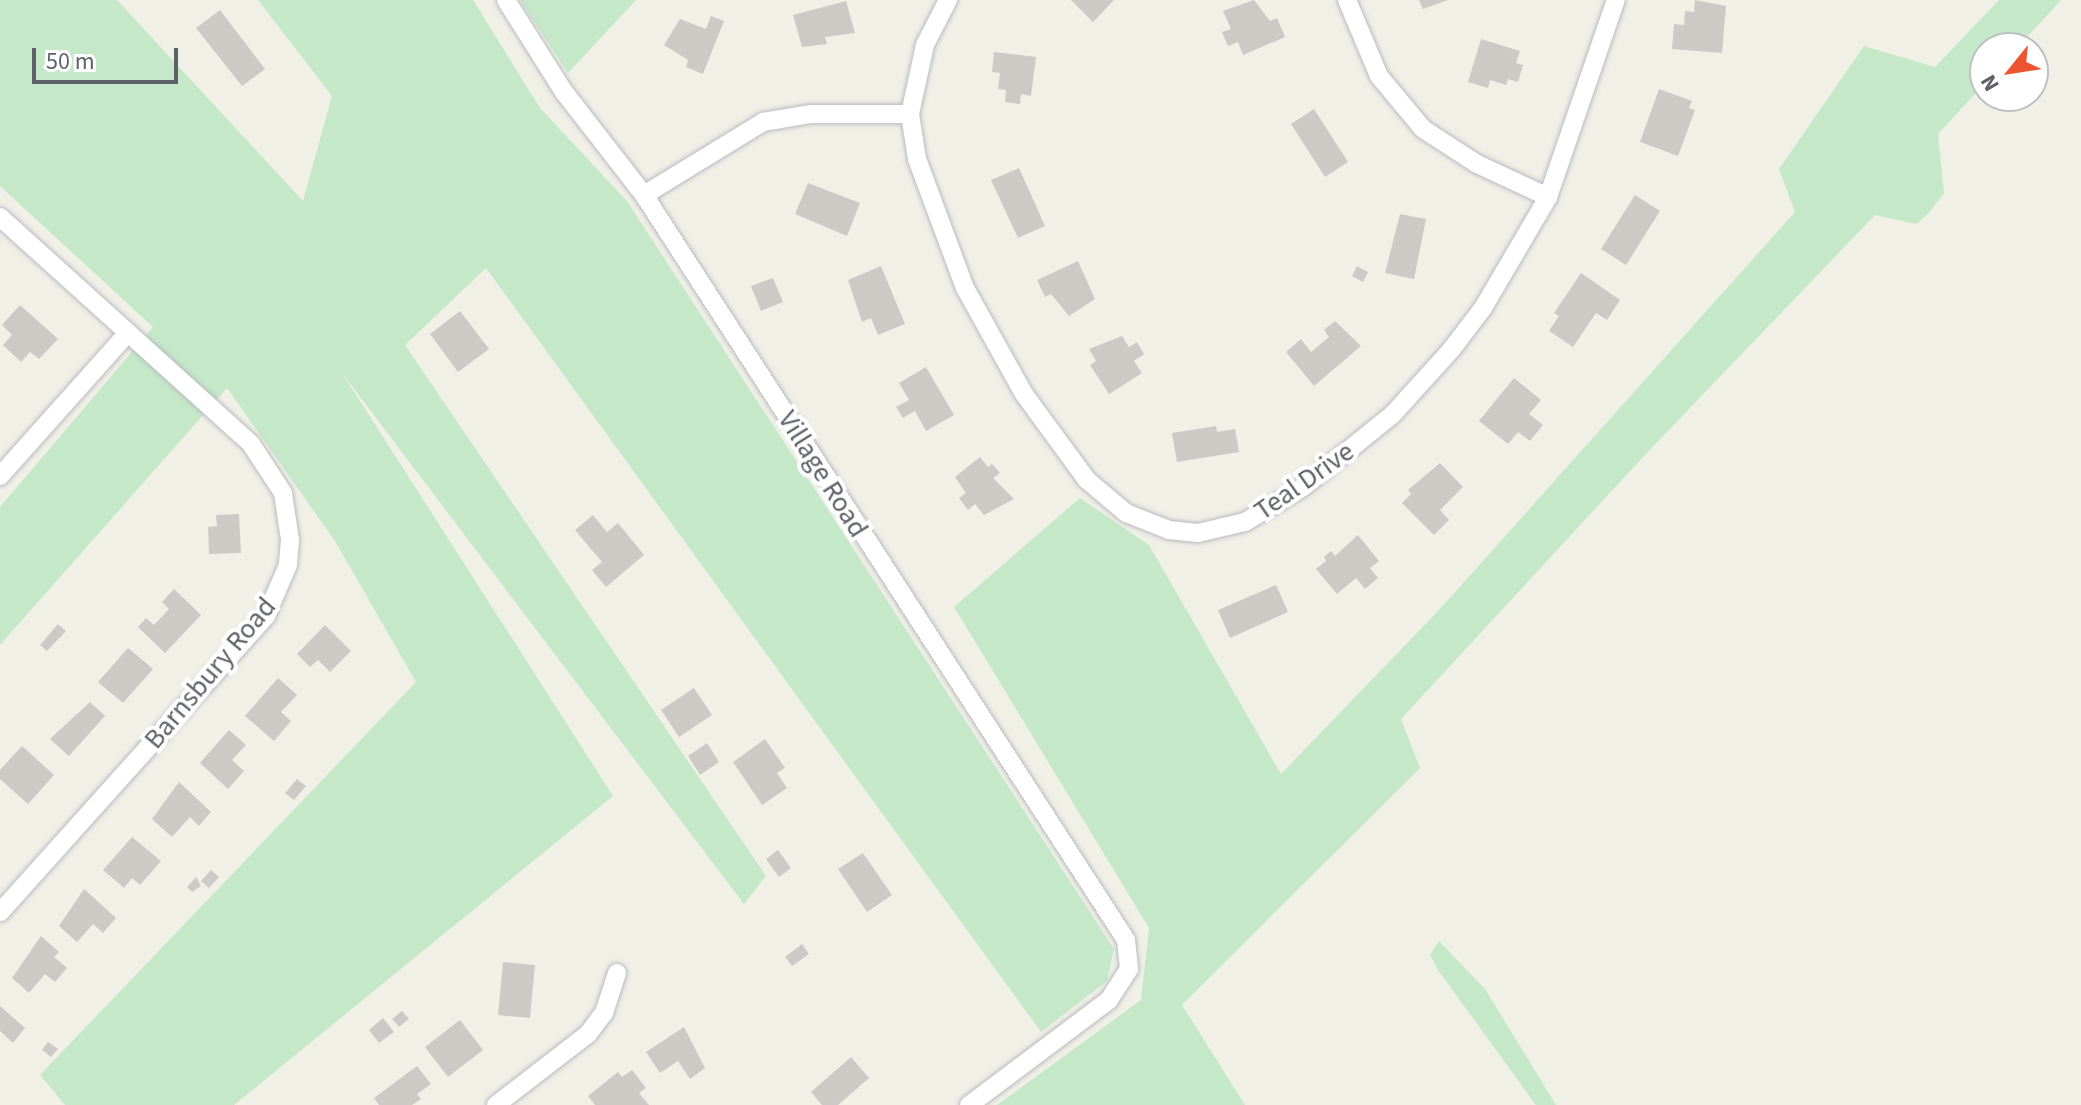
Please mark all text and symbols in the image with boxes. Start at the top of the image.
scale bar [36,32,182,82]
north arrow [1969,32,2049,112]
text: 50 m [46,44,95,79]
text: N [1972,69,2007,97]
street label: Village Road [771,404,875,544]
street label: Teal Drive [1248,434,1360,528]
street label: Barnsbury Road [137,590,283,756]

